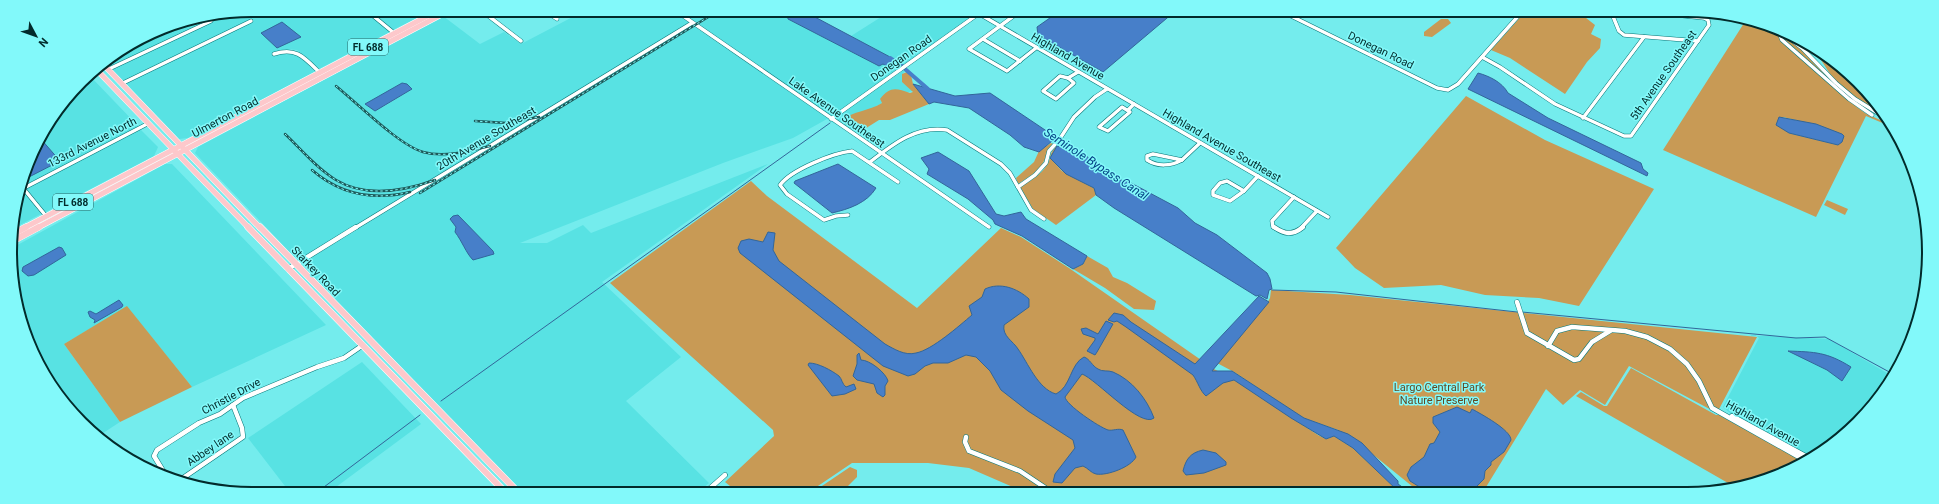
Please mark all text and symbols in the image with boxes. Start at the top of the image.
north arrow [16,16,56,56]
street label: 5th Avenue Southeast [1627,27,1700,123]
street label: Donegan Road [1346,29,1416,72]
street label: Highland Avenue [1029,30,1107,83]
street label: Donegan Road [868,33,934,84]
text: N [36,35,51,50]
road number: FL 688 [348,39,388,55]
street label: Lake Avenue Southeast [786,74,888,151]
street label: Ulmerton Road [190,95,261,140]
street label: 20th Avenue Southeast [434,104,538,173]
street label: Highland Avenue Southeast [1160,106,1284,185]
street label: 133rd Avenue North [46,115,139,170]
water label: Seminole Bypass Canal [1041,125,1151,203]
road number: FL 688 [53,194,93,210]
street label: Starkey Road [289,244,343,299]
street label: Christie Drive [200,375,263,417]
park label: Largo Central Park Nature Preserve [1394,381,1485,407]
street label: Highland Avenue [1724,398,1802,449]
street label: Abbey lane [184,428,236,469]

